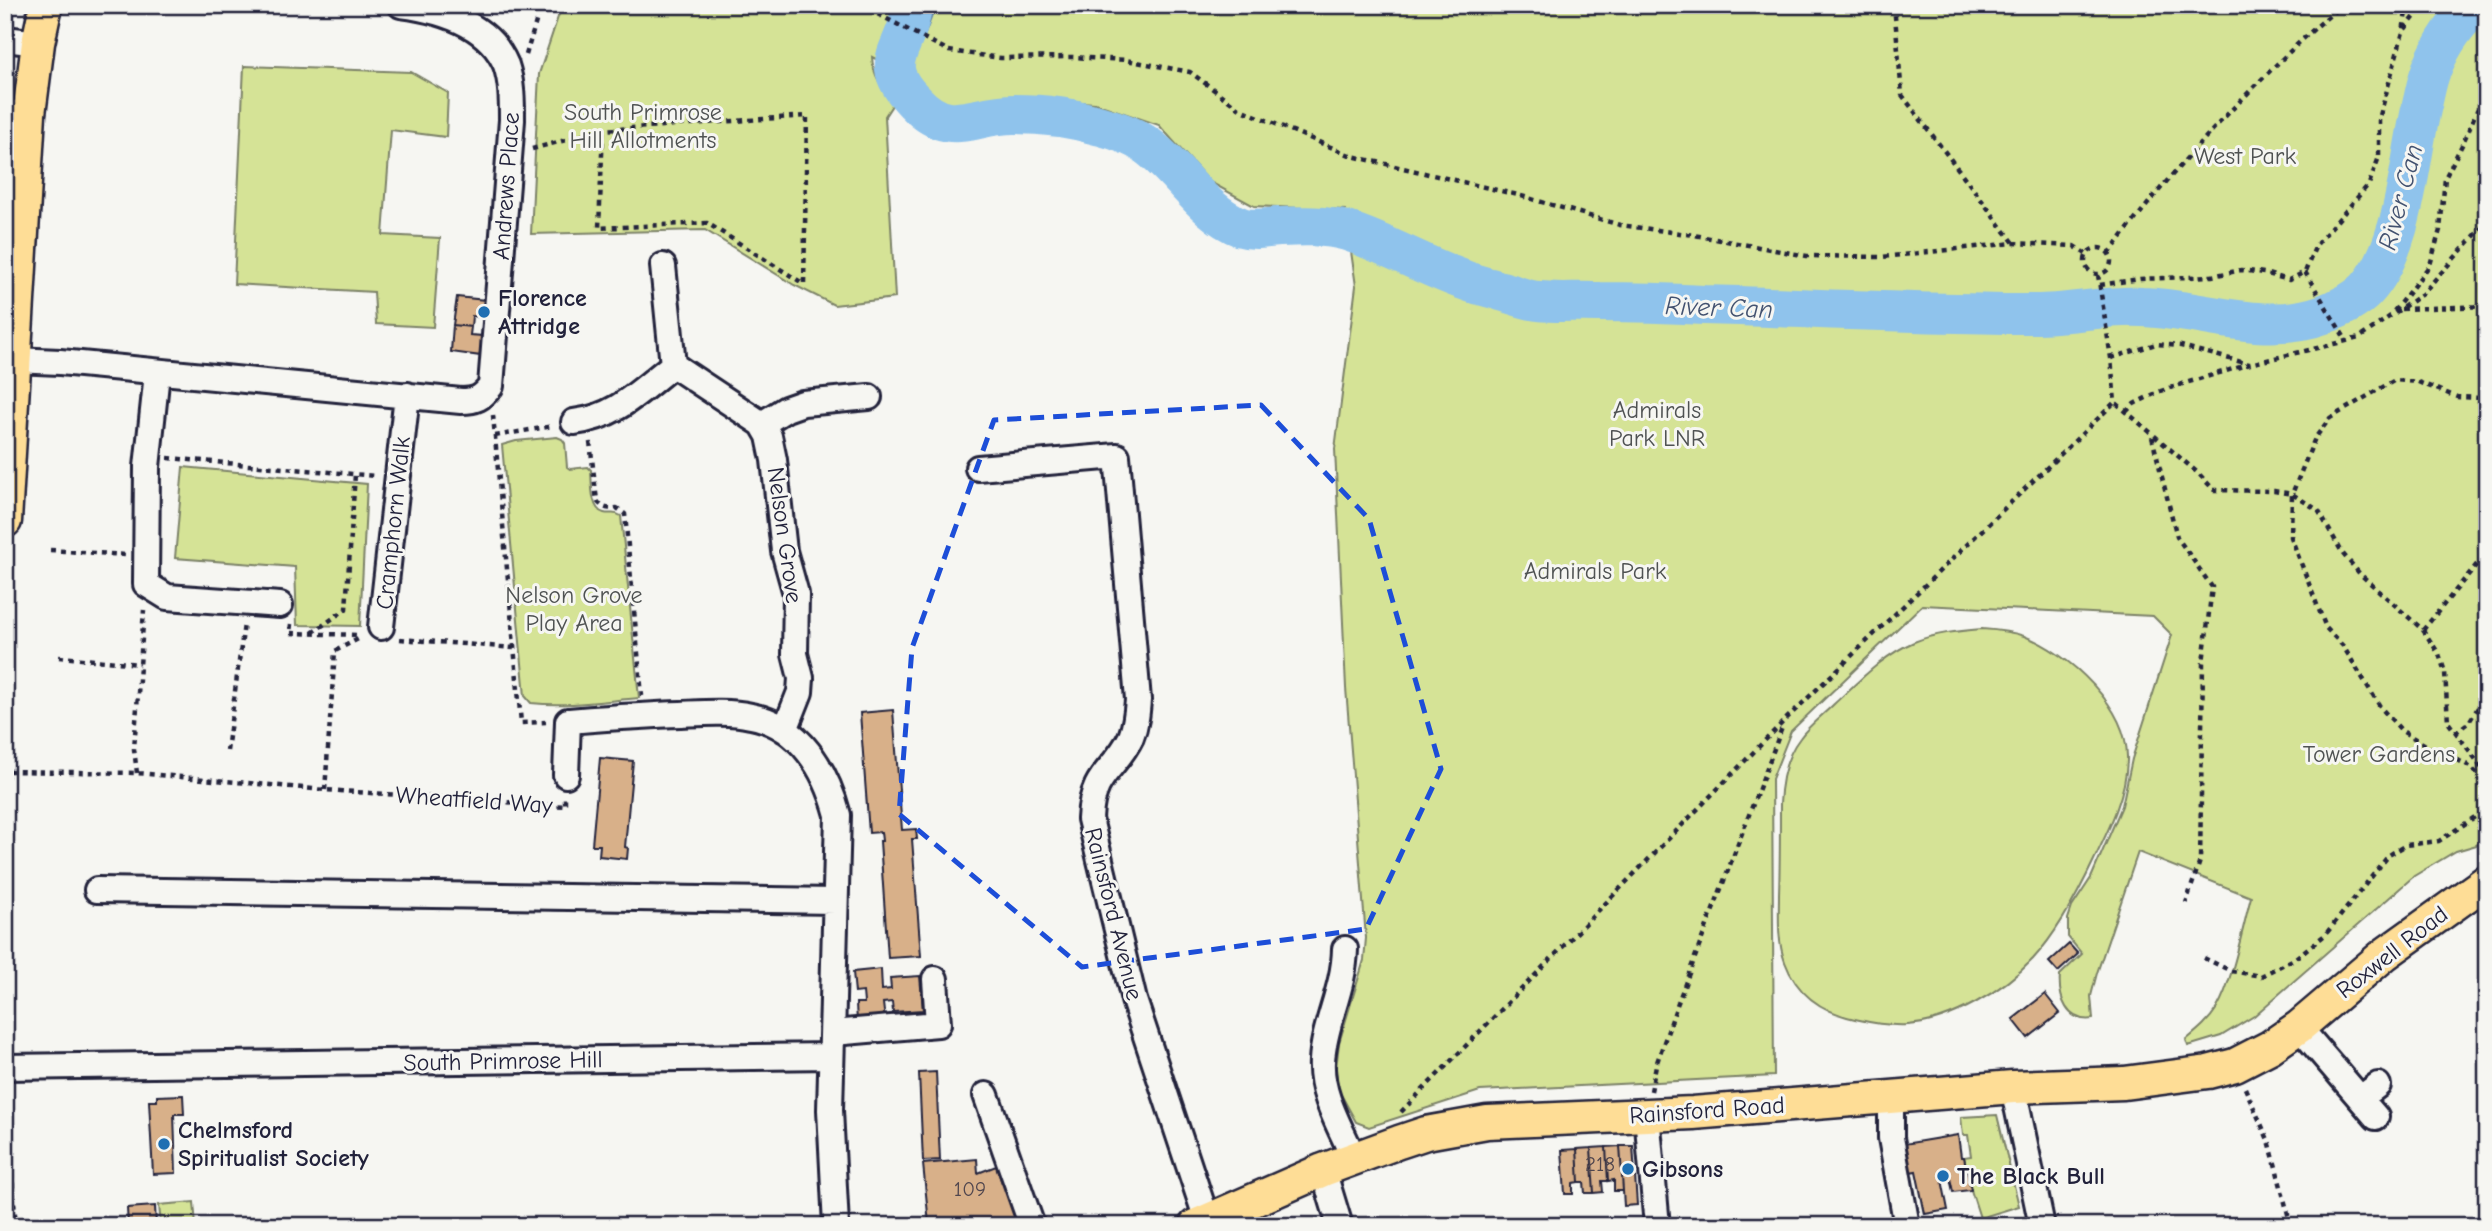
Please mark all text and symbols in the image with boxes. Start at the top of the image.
park label: South Primrose Hill Allotments [564,98,722,154]
street label: Andrews Place [487,111,525,261]
water label: River Can [2372,141,2429,253]
park label: West Park [2194,142,2296,170]
place label: Florence Attridge [498,284,587,340]
water label: River Can [1664,291,1773,325]
marker: Florence Attridge [476,304,492,320]
park label: Admirals Park LNR [1609,396,1705,452]
street label: Cramphorn Walk [370,435,416,611]
street label: Nelson Grove [762,465,808,605]
park label: Admirals Park [1524,557,1667,585]
park label: Nelson Grove Play Area [505,581,643,637]
park label: Tower Gardens [2303,740,2455,768]
street label: Wheatfield Way [395,781,554,819]
street label: Rainsford Avenue [1079,825,1149,1003]
street label: Roxwell Road [2331,900,2453,1004]
street label: South Primrose Hill [403,1045,603,1077]
street label: Rainsford Road [1628,1091,1786,1129]
place label: Chelmsford Spiritualist Society [178,1116,369,1172]
marker: Chelmsford Spiritualist Society [156,1136,172,1152]
house number: 218 [1585,1152,1615,1176]
place label: Gibsons [1642,1155,1723,1183]
marker: Gibsons [1620,1161,1636,1177]
place label: The Black Bull [1957,1162,2105,1190]
marker: The Black Bull [1935,1168,1951,1184]
house number: 109 [954,1177,986,1201]

